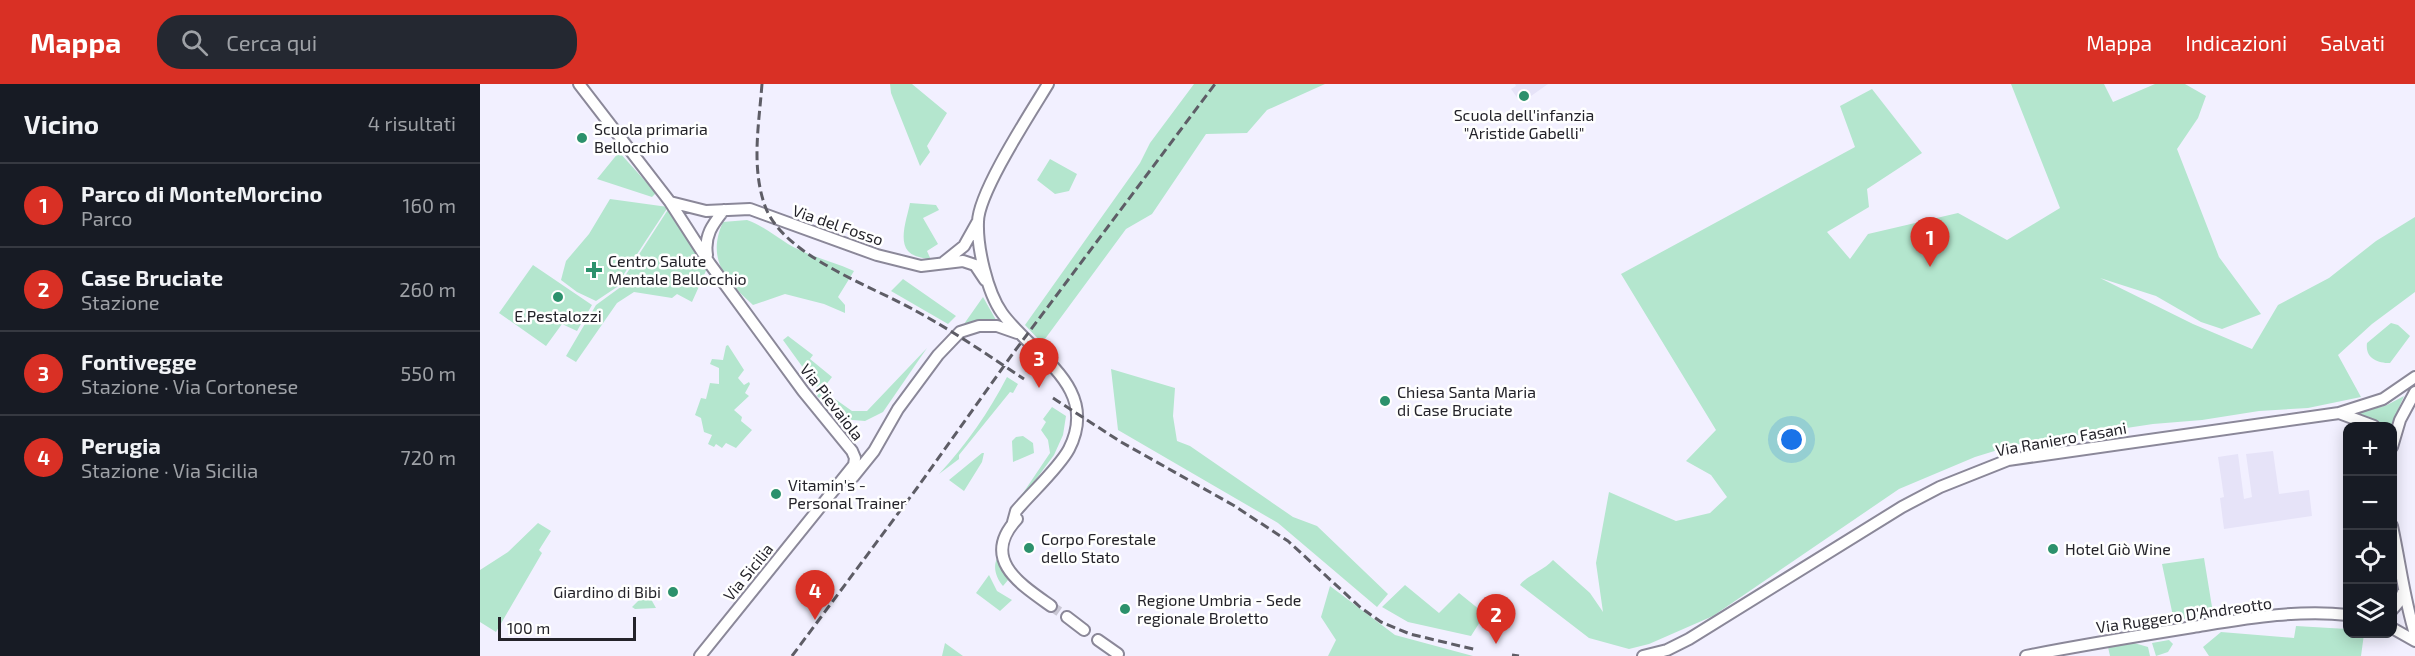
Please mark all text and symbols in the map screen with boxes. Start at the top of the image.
search box [157,15,577,69]
text: Mappa [30,25,121,59]
icon: search [178,26,211,59]
text: Cerca qui [226,29,317,55]
text: Mappa [2086,30,2152,55]
text: Indicazioni [2185,30,2287,55]
text: Salvati [2320,30,2385,55]
marker: Scuola dell'infanzia "Aristide Gabelli" [1517,89,1531,103]
place label: Scuola dell'infanzia "Aristide Gabelli" [1454,105,1594,142]
text: Vicino [24,108,99,139]
text: 4 risultati [368,111,456,135]
place label: Scuola primaria Bellocchio [594,119,708,156]
marker: Scuola primaria Bellocchio [575,131,589,145]
text: Parco di MonteMorcino [81,180,323,206]
text: 1 [39,193,48,217]
text: 160 m [403,193,456,217]
street label: Via del Fosso [790,200,886,249]
text: Parco [81,206,132,230]
pin: 1 [1910,218,1950,267]
place label: Centro Salute Mentale Bellocchio [608,251,747,288]
marker: Centro Salute Mentale Bellocchio [585,261,603,279]
text: Case Bruciate [81,264,223,290]
text: 2 [38,277,49,301]
text: 260 m [399,277,456,301]
text: Stazione [81,290,160,314]
marker: E.Pestalozzi [551,290,565,304]
place label: E.Pestalozzi [514,306,602,325]
pin: 3 [1020,338,1058,388]
text: Fontivegge [81,348,197,374]
street label: Via Pievaiola [797,360,868,444]
text: 3 [38,361,49,385]
text: 550 m [401,361,456,385]
text: Stazione · Via Cortonese [81,374,298,398]
place label: Chiesa Santa Maria di Case Bruciate [1397,382,1536,419]
marker: Chiesa Santa Maria di Case Bruciate [1378,394,1392,408]
street label: Via Raniero Fasani [1994,418,2128,459]
map controls [2343,422,2397,638]
button: + [2343,422,2397,476]
your location [1777,425,1806,454]
text: Perugia [81,432,161,458]
text: 4 [37,445,50,469]
text: 720 m [400,445,456,469]
text: Stazione · Via Sicilia [81,458,258,482]
place label: Vitamin's - Personal Trainer [788,475,907,512]
button: − [2343,476,2397,530]
marker: Vitamin's - Personal Trainer [769,487,783,501]
place label: Corpo Forestale dello Stato [1041,529,1156,566]
button: locate [2343,530,2397,584]
street label: Via Sicilia [719,539,776,604]
place label: Hotel Giò Wine [2065,539,2171,558]
marker: Corpo Forestale dello Stato [1022,541,1036,555]
marker: Hotel Giò Wine [2046,542,2060,556]
pin: 4 [796,570,834,620]
place label: Giardino di Bibi [553,582,661,601]
button: layers [2343,584,2397,638]
marker: Giardino di Bibi [666,585,680,599]
place label: Regione Umbria - Sede regionale Broletto [1137,590,1301,627]
street label: Via Ruggero D'Andreotto [2095,593,2273,636]
pin: 2 [1476,594,1516,644]
marker: Regione Umbria - Sede regionale Broletto [1118,602,1132,616]
scale bar [498,614,636,642]
text: 100 m [507,618,550,637]

